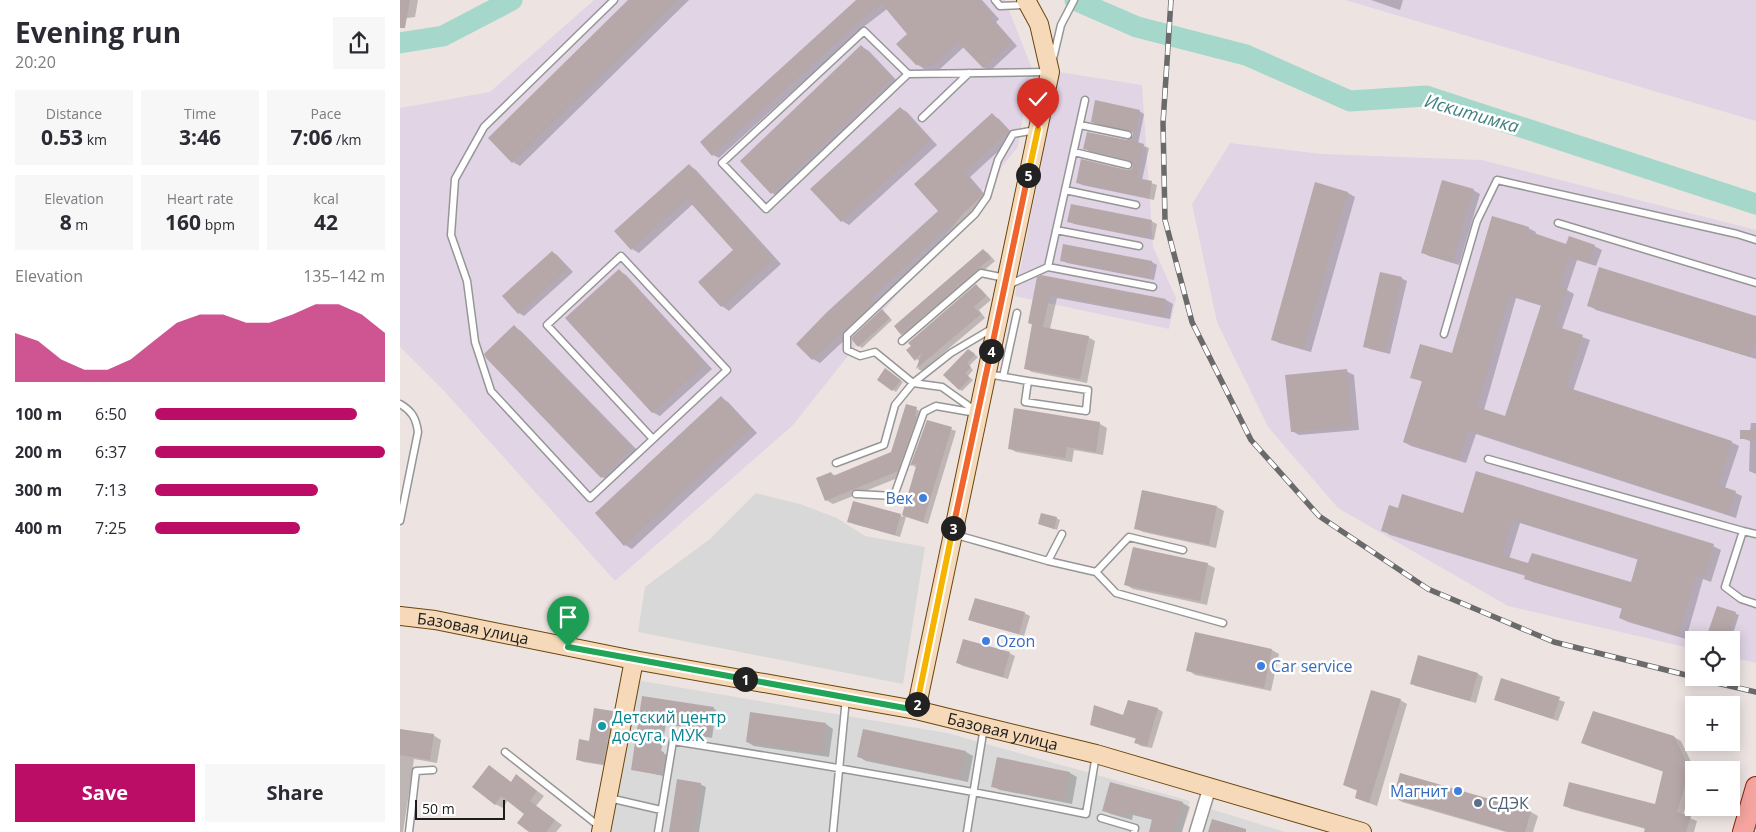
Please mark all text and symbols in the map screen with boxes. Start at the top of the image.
text: Evening run [15,13,181,51]
button: share [333,17,385,69]
text: 20:20 [15,51,56,73]
pin [1017,78,1059,129]
icon: check [1024,85,1052,113]
water label: Искитимка [1422,88,1522,138]
text: Distance [46,104,102,123]
text: Time [184,104,216,123]
text: Pace [311,104,341,123]
text: 0.53 [41,123,83,151]
text: 3:46 [179,123,221,151]
text: 7:06 [290,123,332,151]
text: km [83,130,107,149]
text: /km [332,130,362,149]
pin: 5 [1016,162,1040,188]
text: 5 [1024,166,1033,185]
text: Elevation [44,189,104,208]
text: Heart rate [167,189,233,208]
text: kcal [313,189,339,208]
text: 8 [60,208,72,236]
text: 160 [165,208,201,236]
text: 42 [314,208,338,236]
text: m [72,215,88,234]
text: bpm [201,215,235,234]
text: Elevation [15,265,83,287]
text: 135–142 m [303,265,385,287]
pin: 4 [978,338,1004,364]
text: 4 [987,342,996,361]
text: 100 m [15,403,62,425]
text: 6:50 [95,403,127,425]
text: 200 m [15,441,62,463]
text: 6:37 [95,441,127,463]
text: 300 m [15,479,62,501]
text: 7:13 [95,479,127,501]
place label: Век [885,487,914,509]
marker: Век [917,492,929,504]
pin: 3 [940,516,966,540]
text: 400 m [15,517,62,539]
text: 7:25 [95,517,127,539]
text: 3 [949,519,958,538]
pin [547,596,589,647]
icon: arrive [554,603,582,631]
street label: Базовая улица [416,607,531,650]
place label: Ozon [996,630,1035,652]
map controls [1685,631,1740,816]
button: locate [1685,631,1740,686]
marker: Ozon [980,635,992,647]
place label: Car service [1271,655,1353,677]
marker: Car service [1255,660,1267,672]
pin: 1 [732,666,758,692]
text: 1 [741,670,750,689]
pin: 2 [904,692,930,716]
text: 2 [913,695,922,714]
button: + [1685,696,1740,751]
place label: Детский центр досуга, МУК [612,706,726,746]
street label: Базовая улица [945,707,1061,755]
marker: Детский центр досуга, МУК [596,720,608,732]
button: − [1685,761,1740,816]
button: Save [15,764,195,822]
button: Share [205,764,385,822]
place label: Магнит [1390,780,1448,802]
marker: Магнит [1452,785,1464,797]
place label: СДЭК [1488,792,1529,814]
scale bar [415,797,505,820]
marker: СДЭК [1472,797,1484,809]
text: 50 m [422,799,455,818]

